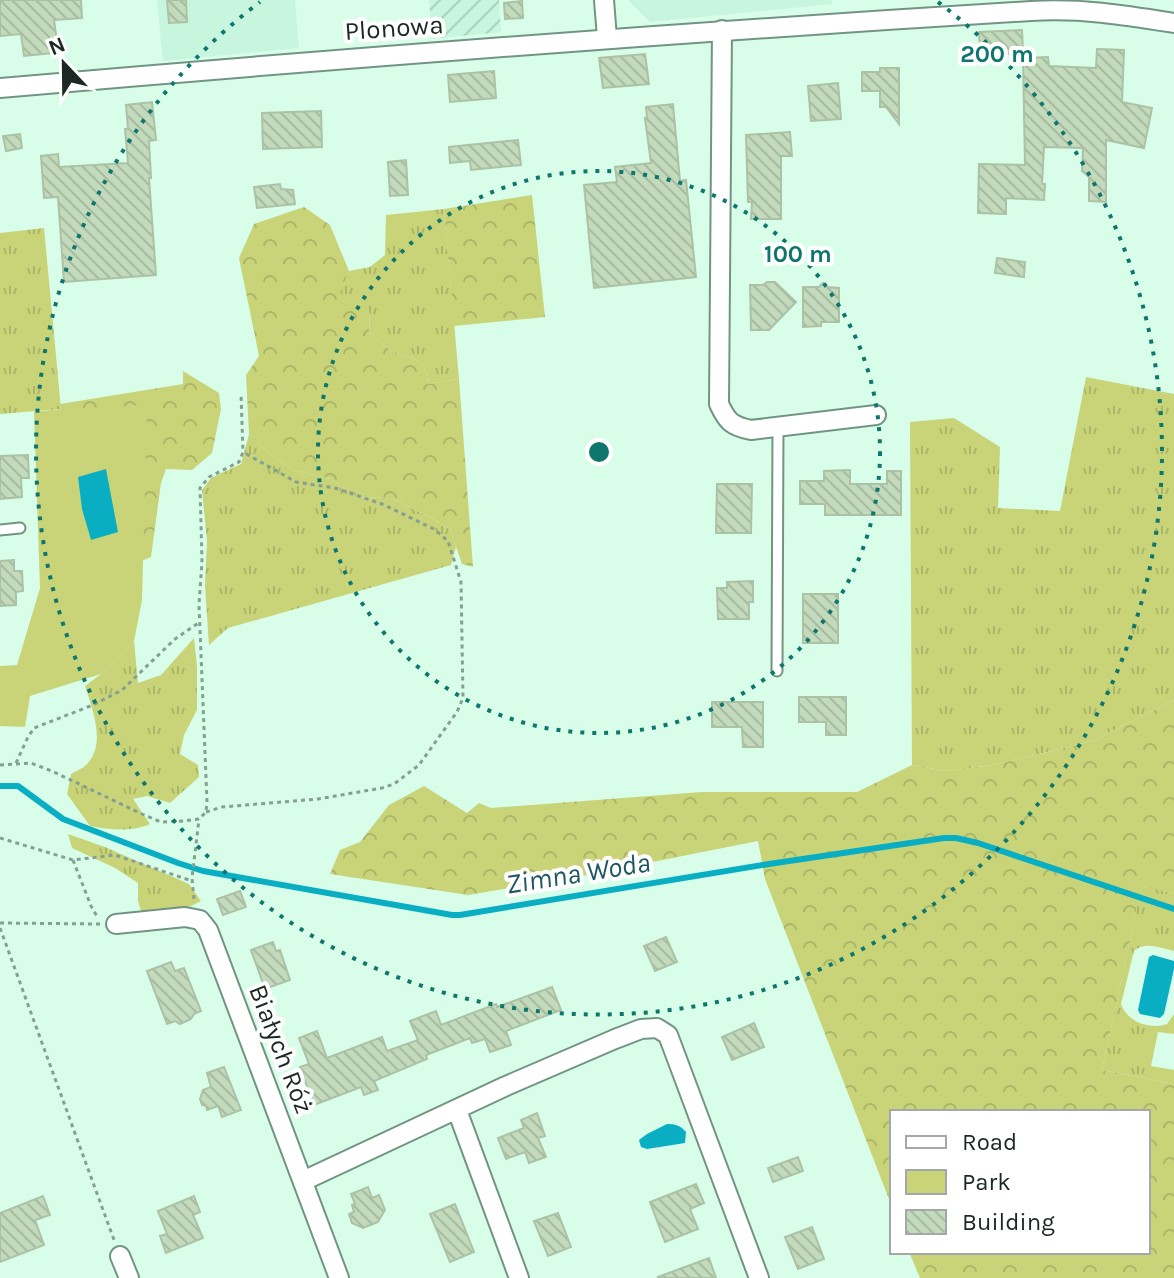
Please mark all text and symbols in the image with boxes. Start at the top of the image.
street label: Plonowa [344,9,444,47]
north arrow [24,24,104,104]
text: N [45,31,69,61]
text: 200 m [960,40,1034,68]
text: 100 m [764,240,832,268]
centre of rings [585,438,613,466]
water label: Zimna Woda [503,845,653,901]
street label: Białych Róż [242,980,320,1118]
legend [890,1110,1150,1254]
text: Road [962,1128,1017,1156]
text: Park [962,1168,1011,1196]
text: Building [962,1208,1055,1236]

